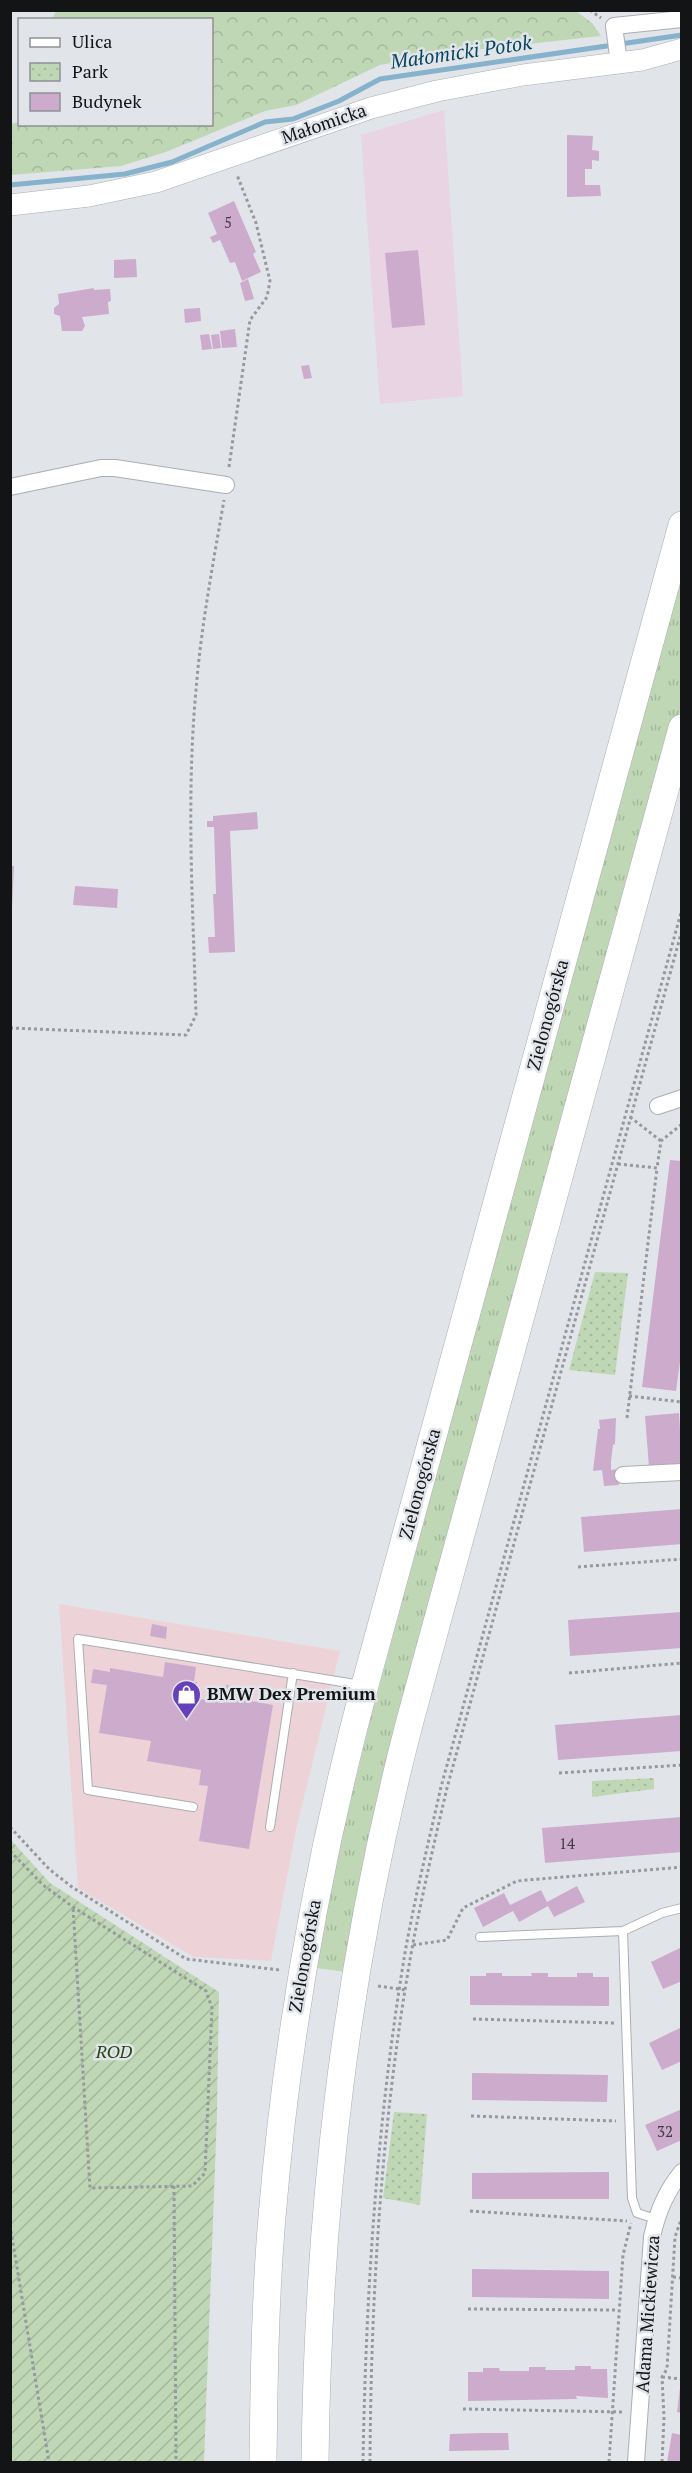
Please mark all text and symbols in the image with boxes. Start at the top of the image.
legend [18,18,213,126]
water label: Małomicki Potok [388,28,534,75]
text: Ulica [72,29,112,53]
text: Park [72,59,109,83]
text: Budynek [72,89,142,113]
street label: Małomicka [278,97,369,149]
house number: 5 [224,212,232,232]
street label: Zielonogórska [521,957,573,1073]
street label: Zielonogórska [393,1426,445,1542]
shop icon: BMW Dex Premium [170,1678,202,1720]
place label: BMW Dex Premium [207,1681,376,1705]
house number: 14 [559,1833,575,1853]
street label: Zielonogórska [282,1898,326,2014]
park label: ROD [95,2039,133,2063]
house number: 32 [657,2121,673,2141]
street label: Adama Mickiewicza [630,2234,664,2394]

